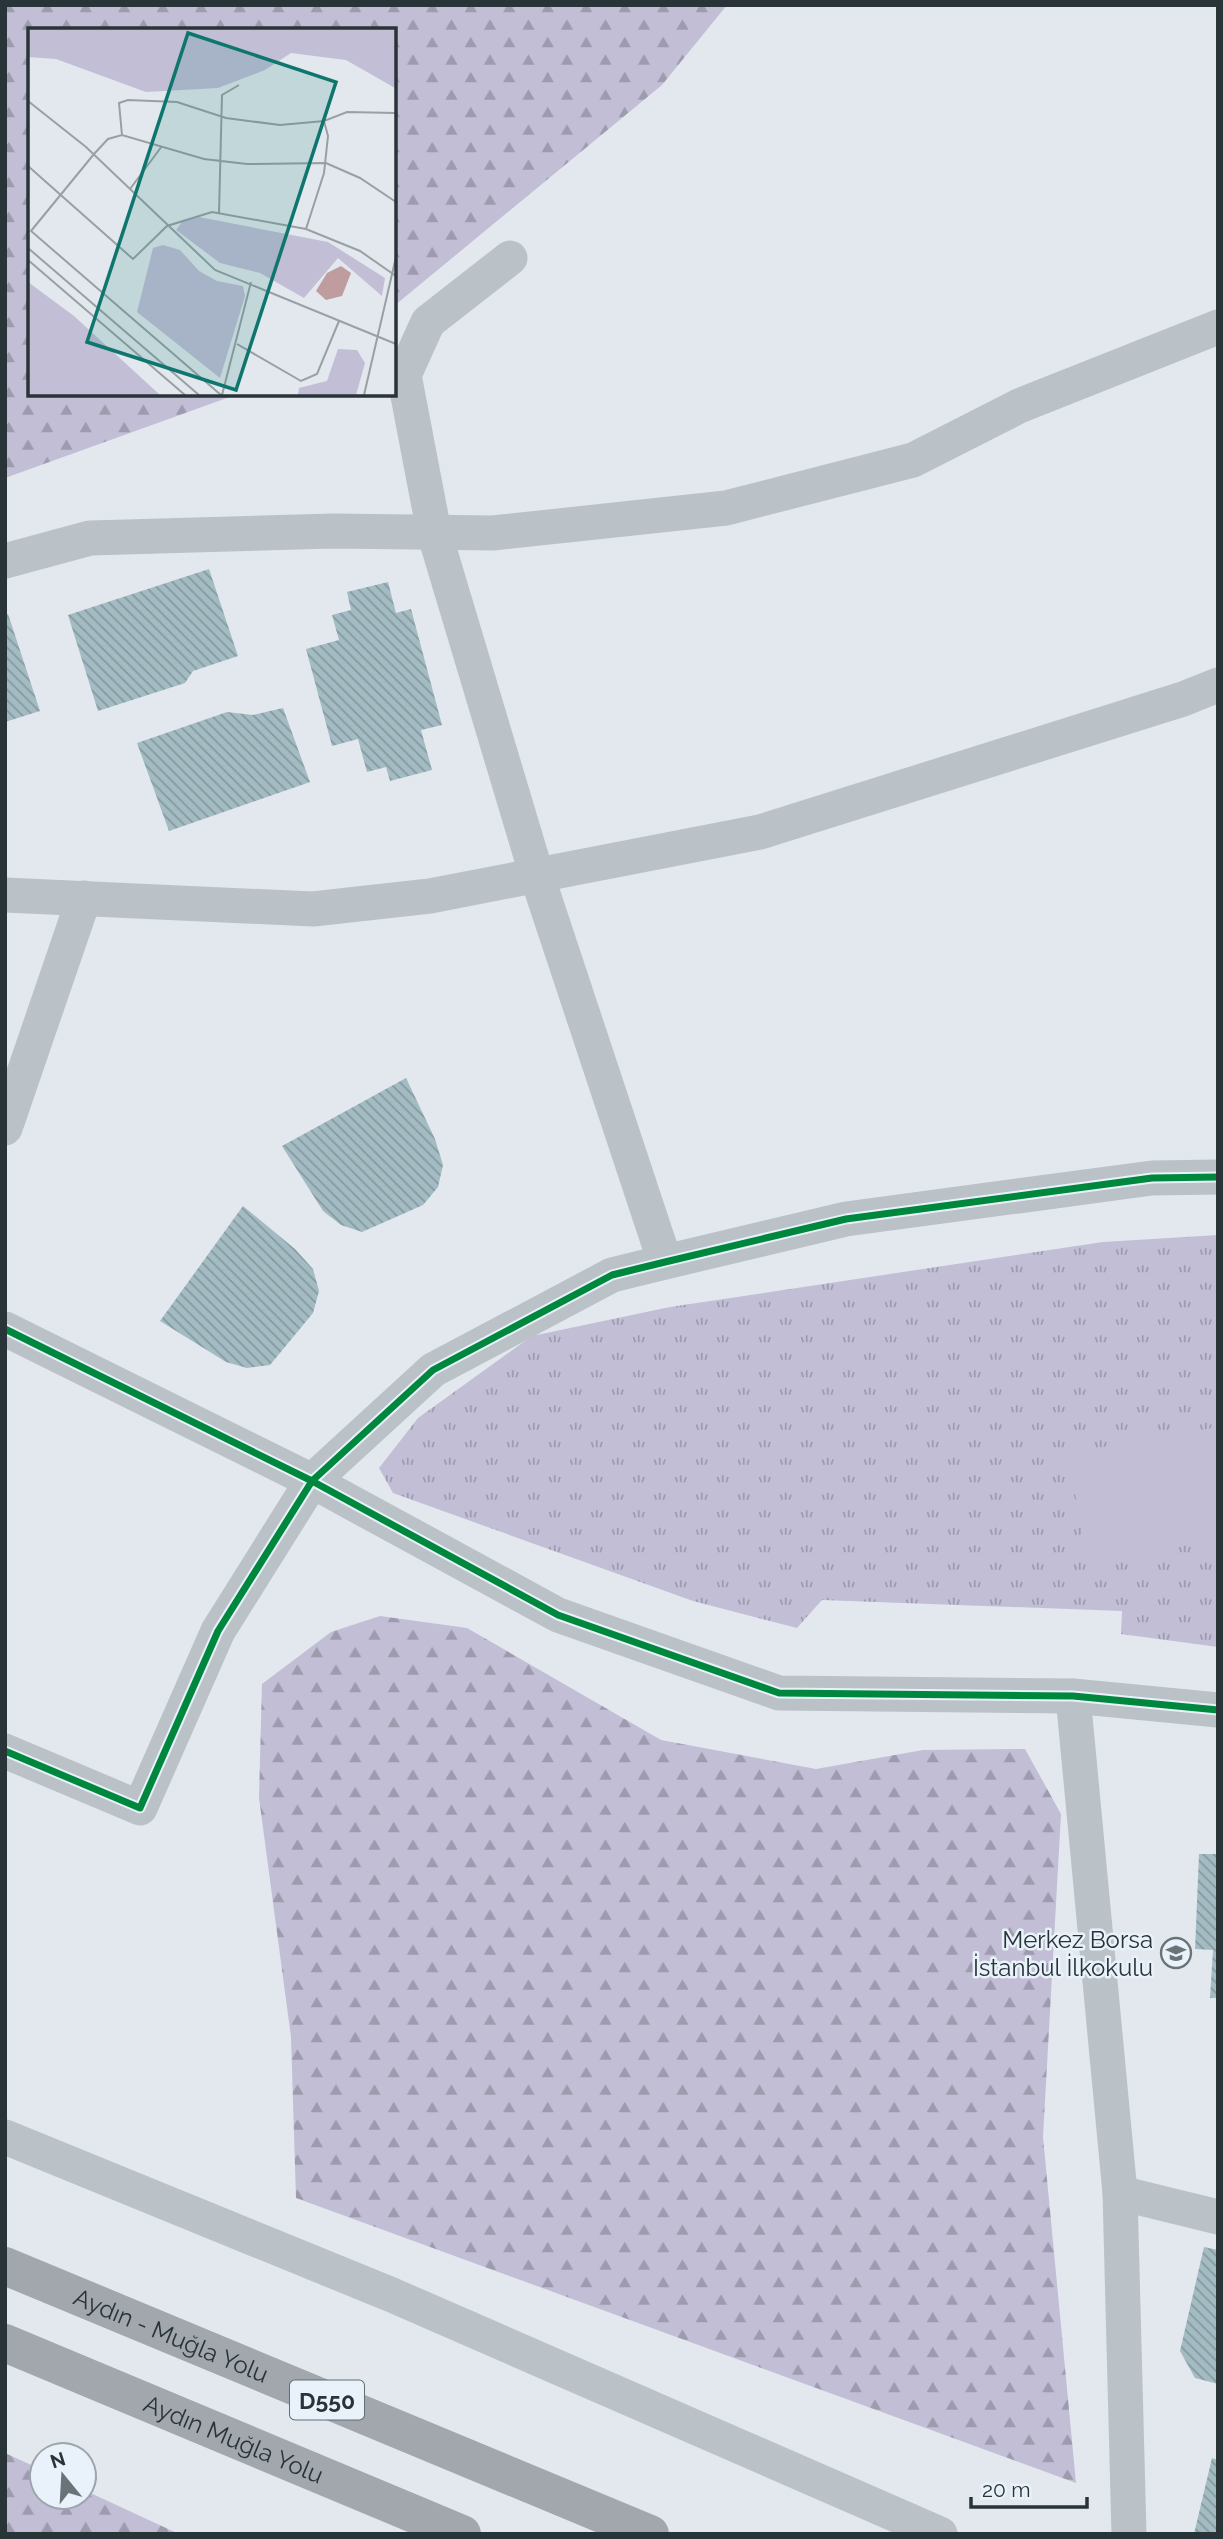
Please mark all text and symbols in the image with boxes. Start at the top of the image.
inset map [28,28,396,396]
place label: Merkez Borsa İstanbul İlkokulu [973,1925,1153,1982]
school or university icon: Merkez Borsa İstanbul İlkokulu [1159,1936,1193,1970]
street label: Aydın - Muğla Yolu [70,2282,273,2388]
road number: D550 [290,2380,364,2420]
street label: Aydın Muğla Yolu [140,2388,328,2489]
north arrow [28,2441,98,2511]
text: N [47,2447,68,2473]
scale bar [971,2466,1086,2510]
text: 20 m [982,2477,1030,2502]

